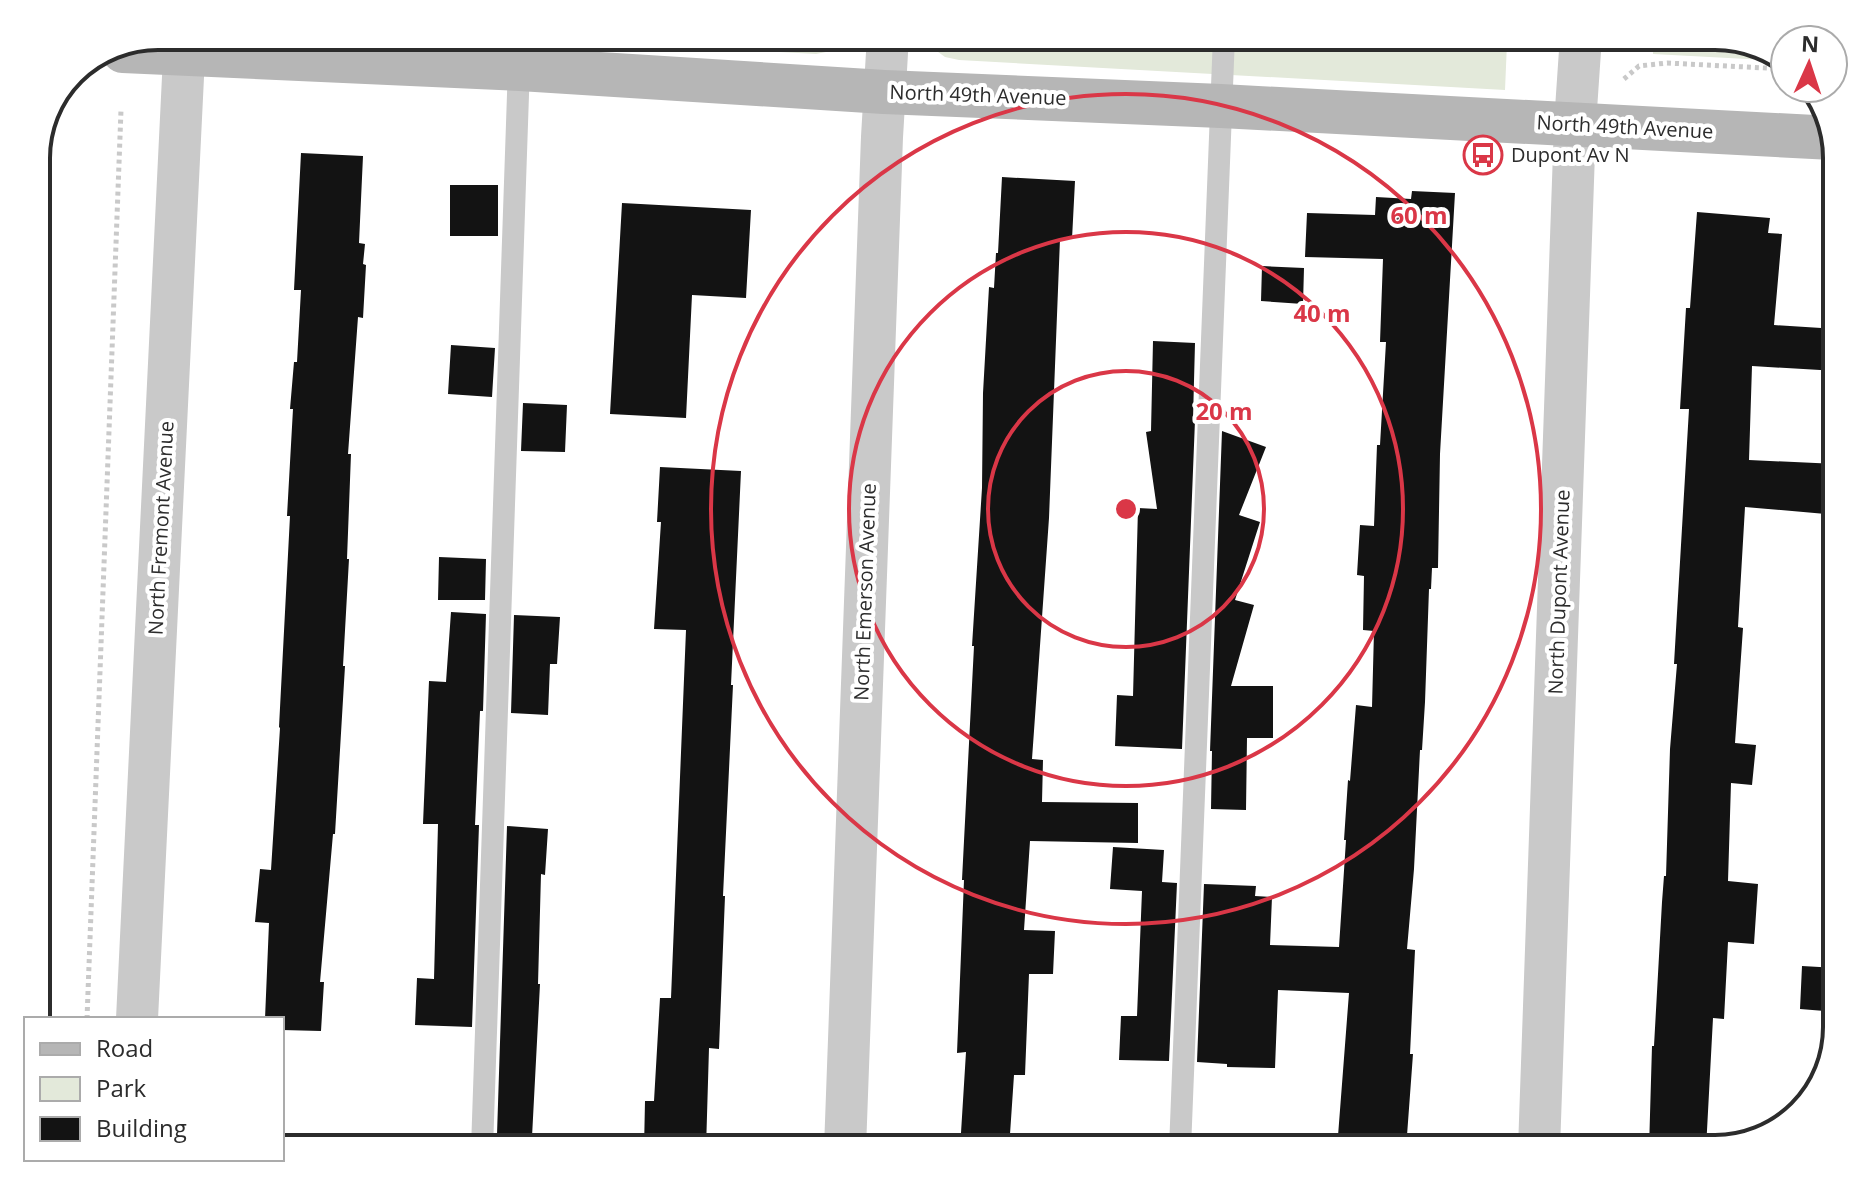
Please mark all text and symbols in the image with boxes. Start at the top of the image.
north arrow [1769,24,1849,104]
text: N [1800,28,1820,58]
street label: North 49th Avenue [889,78,1067,111]
street label: North 49th Avenue [1536,108,1714,145]
bus stop icon: Dupont Av N [1462,134,1504,176]
place label: Dupont Av N [1511,141,1630,168]
text: 60 m [1390,198,1448,231]
text: 40 m [1293,296,1351,329]
text: 20 m [1195,394,1253,427]
street label: North Fremont Avenue [141,420,180,636]
street label: North Emerson Avenue [847,483,882,701]
street label: North Dupont Avenue [1541,489,1576,695]
centre of rings [1112,495,1140,523]
legend [24,1017,284,1161]
text: Road [96,1031,153,1064]
text: Park [96,1071,147,1104]
text: Building [96,1111,187,1144]

